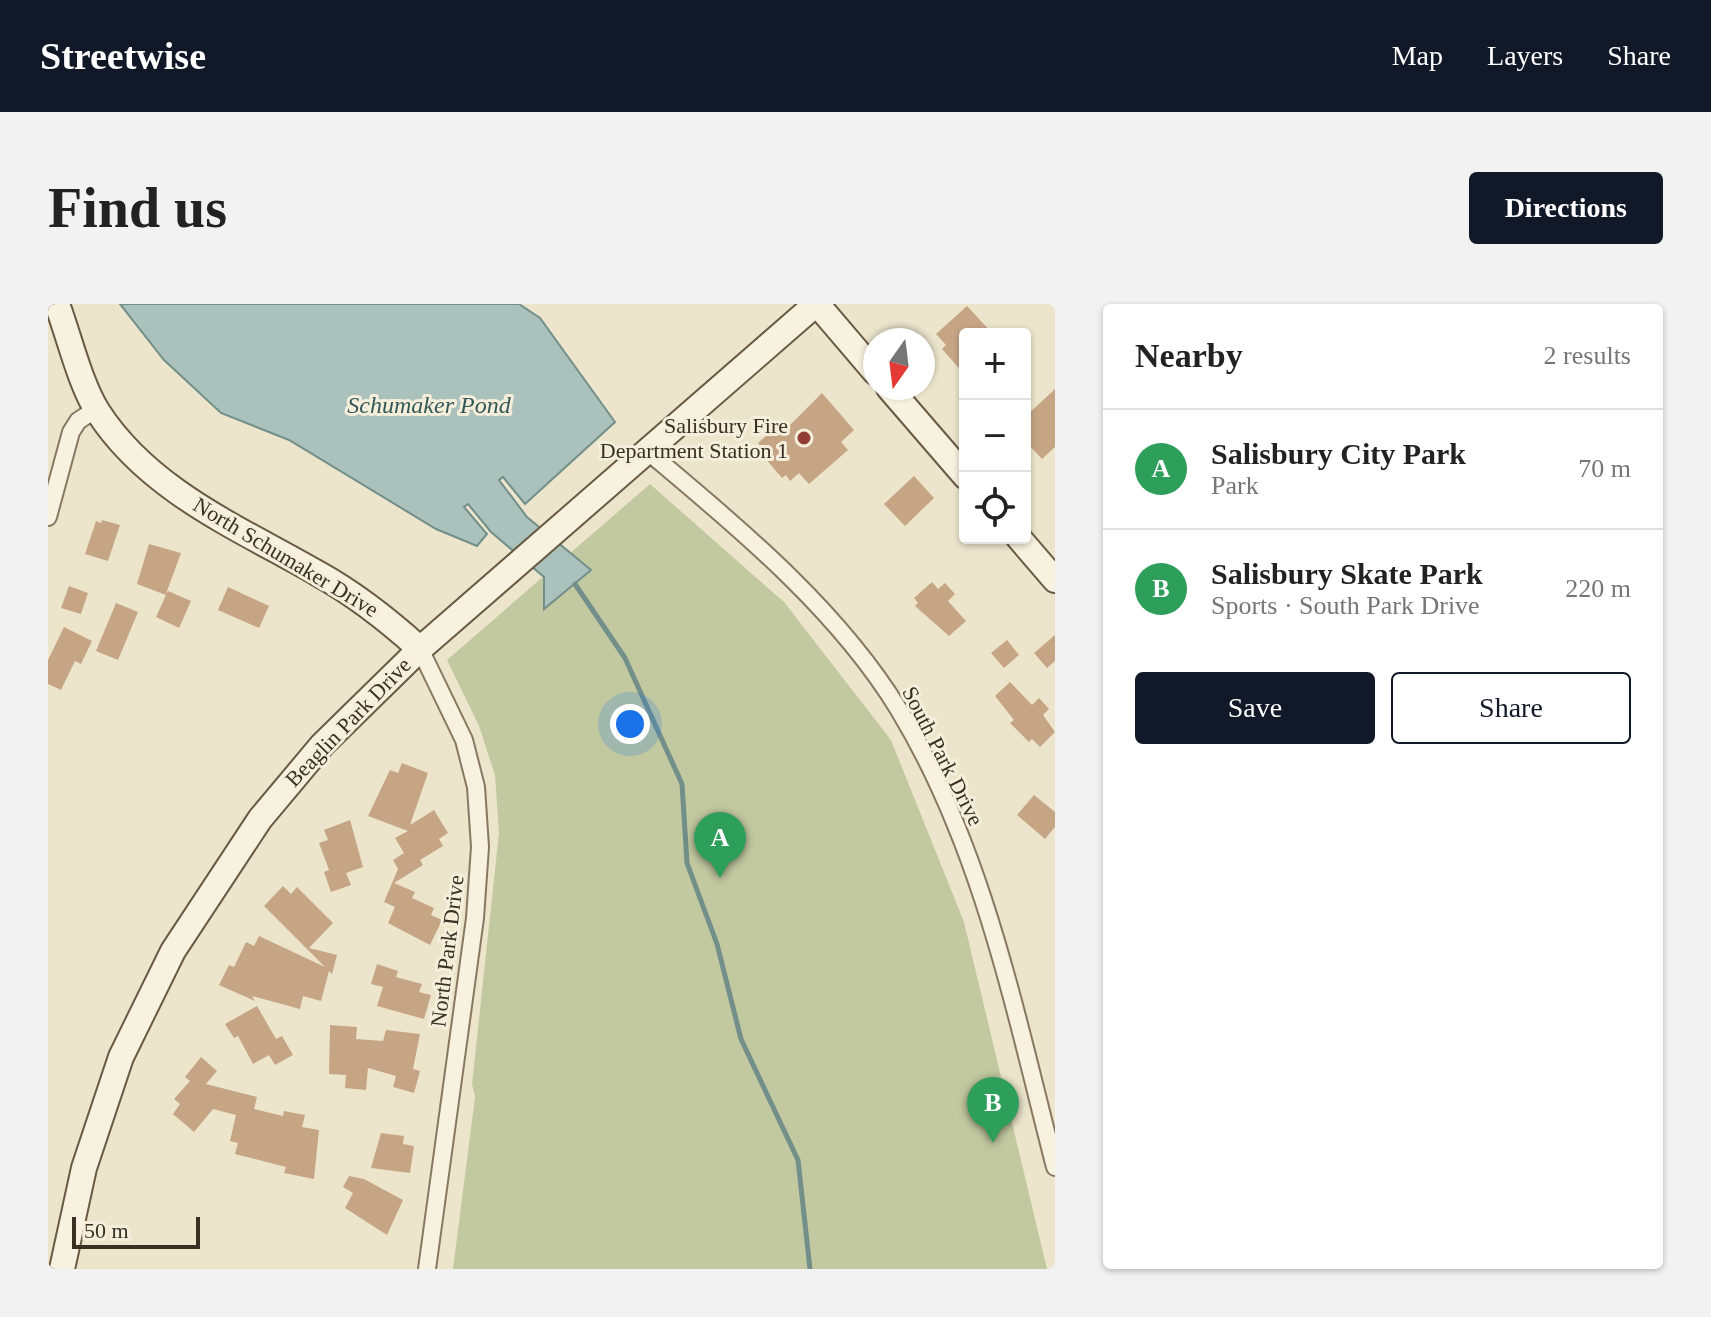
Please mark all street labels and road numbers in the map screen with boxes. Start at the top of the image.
street label: North Schumaker Drive [189,492,383,622]
street label: Beaglin Park Drive [280,652,416,792]
street label: South Park Drive [897,682,989,830]
street label: North Park Drive [425,874,469,1028]

